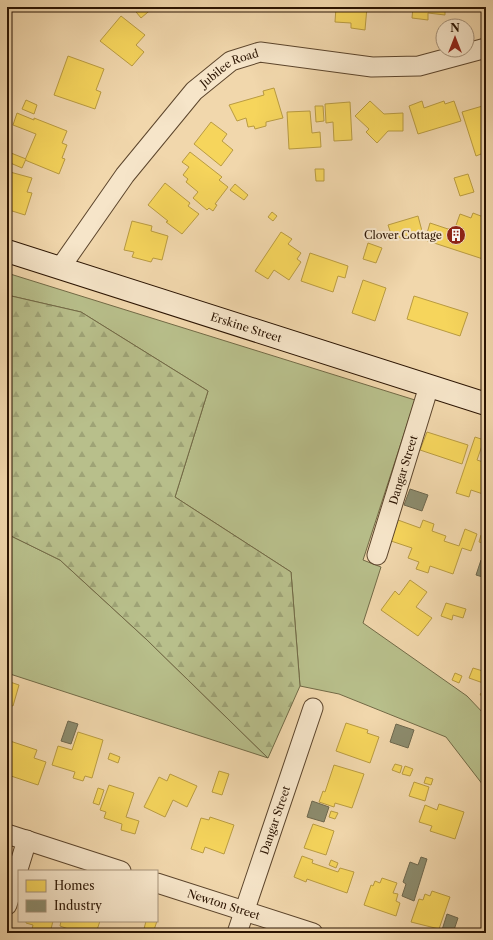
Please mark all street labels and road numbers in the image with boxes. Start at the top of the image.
street label: Jubilee Road [196,46,260,92]
street label: Erskine Street [209,309,284,345]
street label: Dangar Street [386,433,420,506]
street label: Dangar Street [257,784,293,857]
street label: Newton Street [186,886,262,923]

